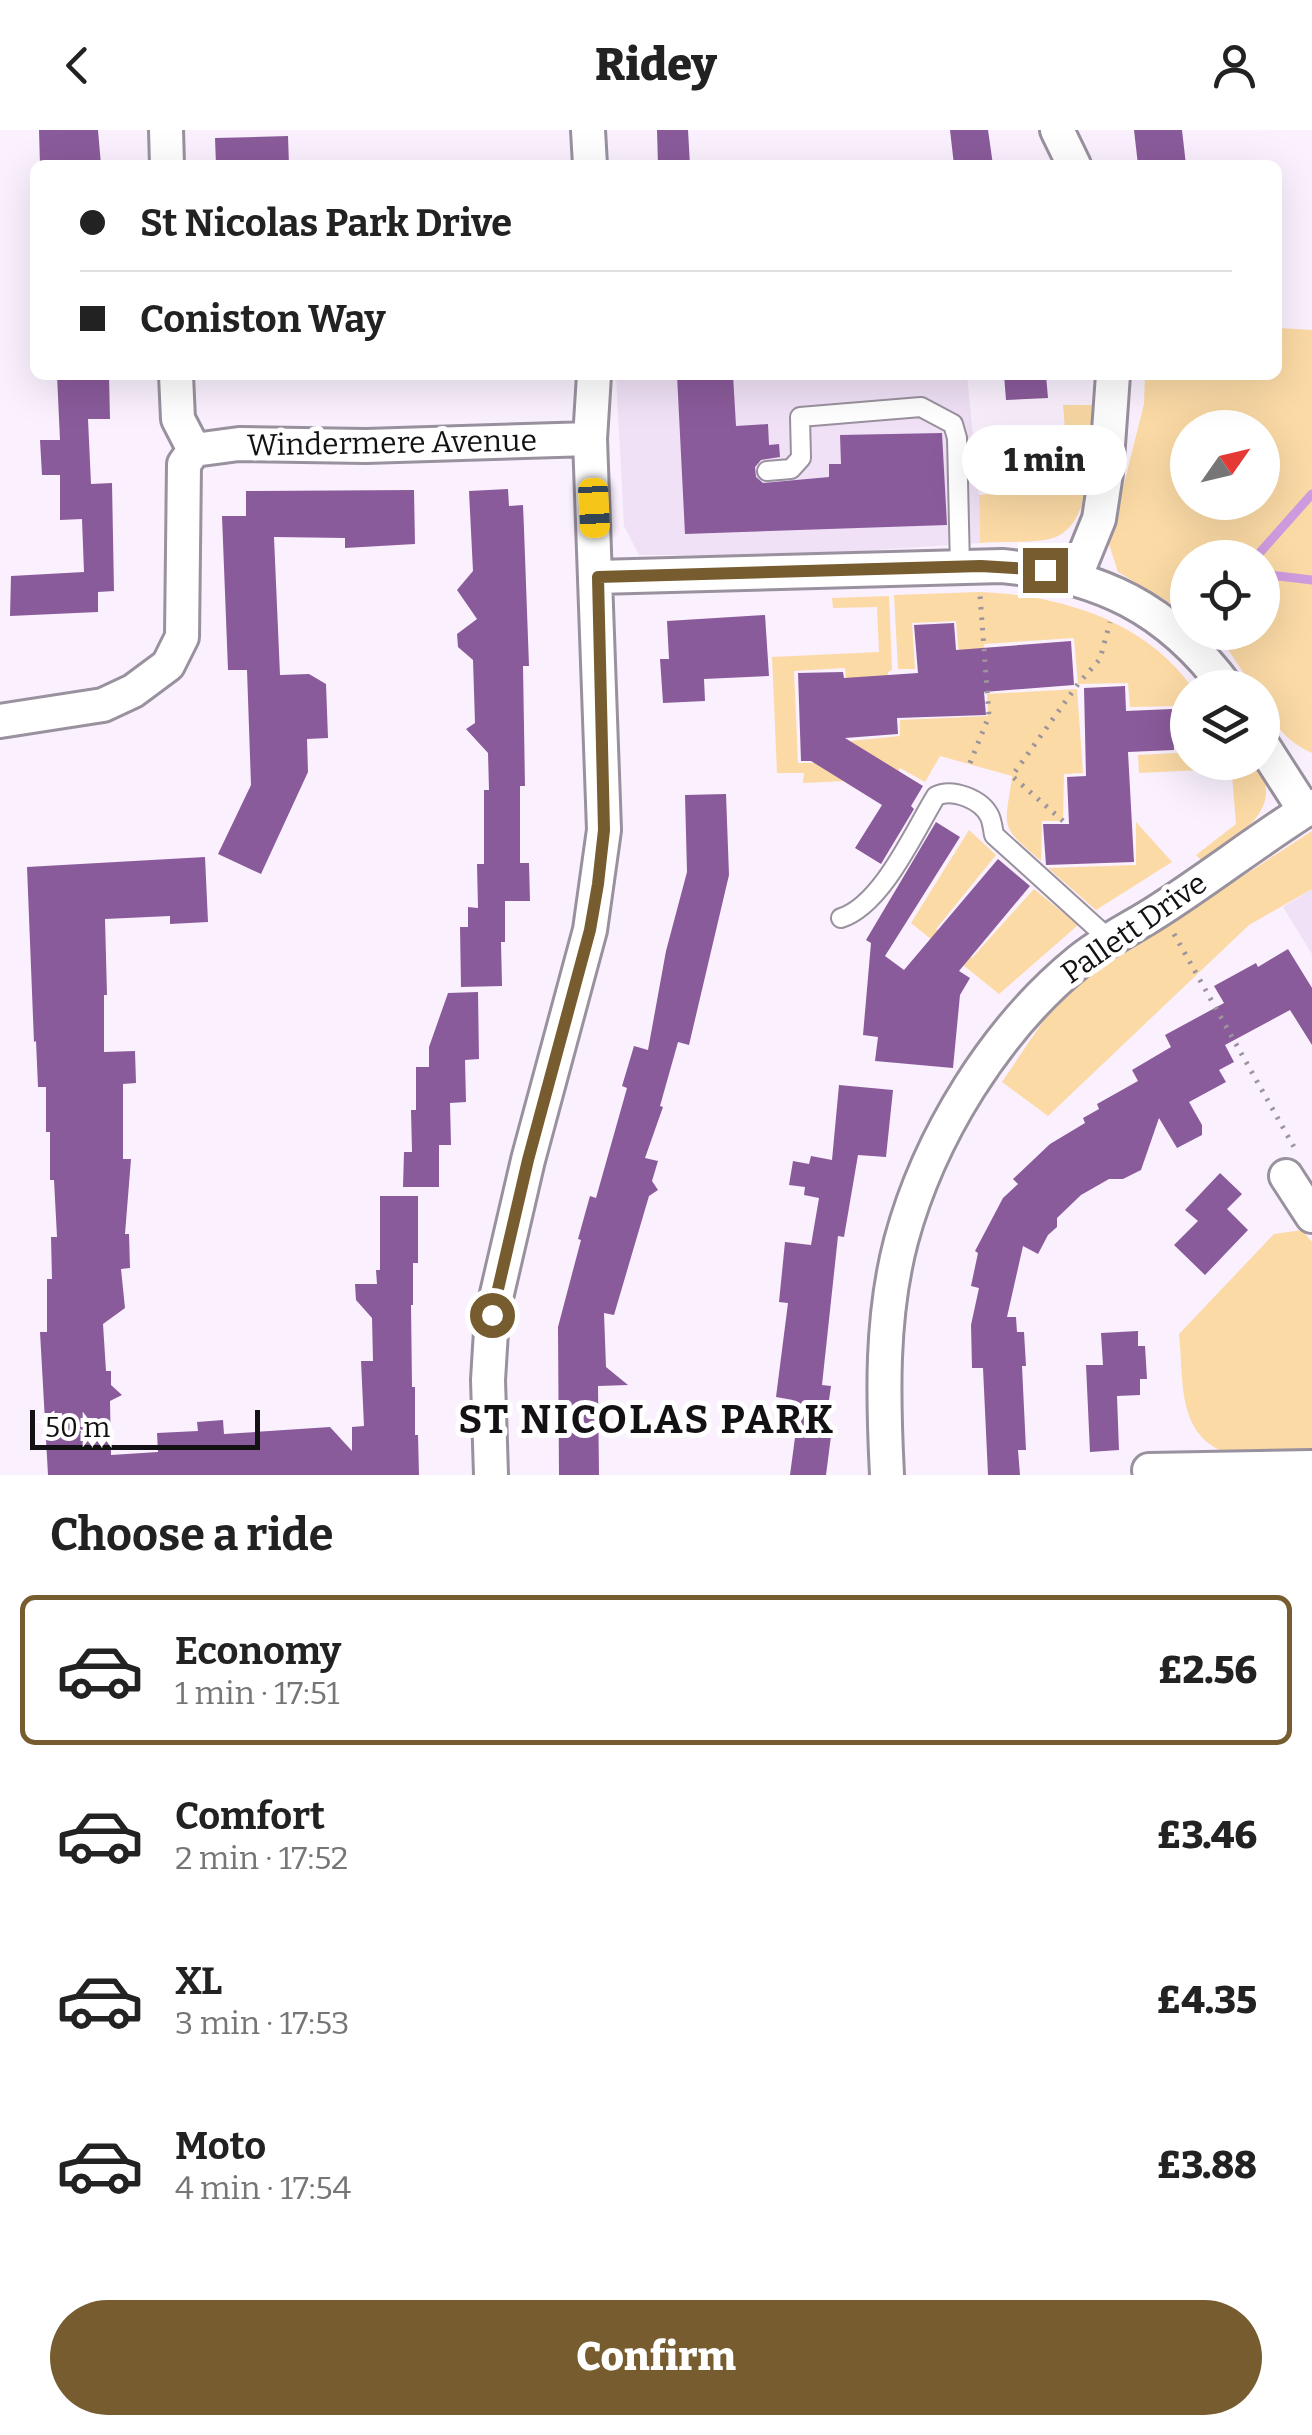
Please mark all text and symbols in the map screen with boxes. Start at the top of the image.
icon: back [50,38,105,93]
text: Ridey [595,38,717,92]
icon: person [1207,38,1262,93]
text: St Nicolas Park Drive [140,200,512,246]
text: Coniston Way [140,296,386,342]
north arrow [1170,410,1280,520]
map controls [1170,410,1280,780]
street label: Windermere Avenue [247,422,537,464]
callout: 1 min [962,425,1128,495]
text: 1 min [1004,441,1085,479]
car [577,477,611,539]
button: locate [1170,540,1280,650]
route end [1023,548,1068,593]
button: layers [1170,670,1280,780]
street label: Pallett Drive [1055,865,1213,991]
route start [470,1293,515,1338]
district label: ST NICOLAS PARK [458,1396,836,1444]
scale bar [30,1405,260,1450]
text: 50 m [45,1411,110,1444]
text: Choose a ride [50,1508,333,1562]
icon: car [55,1625,145,1715]
text: Economy [175,1628,341,1674]
text: £2.56 [1158,1647,1257,1693]
text: 1 min · 17:51 [175,1674,339,1712]
icon: car [55,1790,145,1880]
text: Comfort [175,1793,325,1839]
text: £3.46 [1157,1812,1257,1858]
text: 2 min · 17:52 [175,1839,348,1877]
icon: car [55,1955,145,2045]
text: XL [175,1958,222,2004]
text: £4.35 [1157,1977,1257,2023]
text: 3 min · 17:53 [175,2004,350,2042]
icon: car [55,2120,145,2210]
text: Moto [175,2123,266,2169]
text: £3.88 [1157,2142,1257,2188]
text: 4 min · 17:54 [175,2169,351,2207]
button: Confirm [50,2300,1262,2415]

